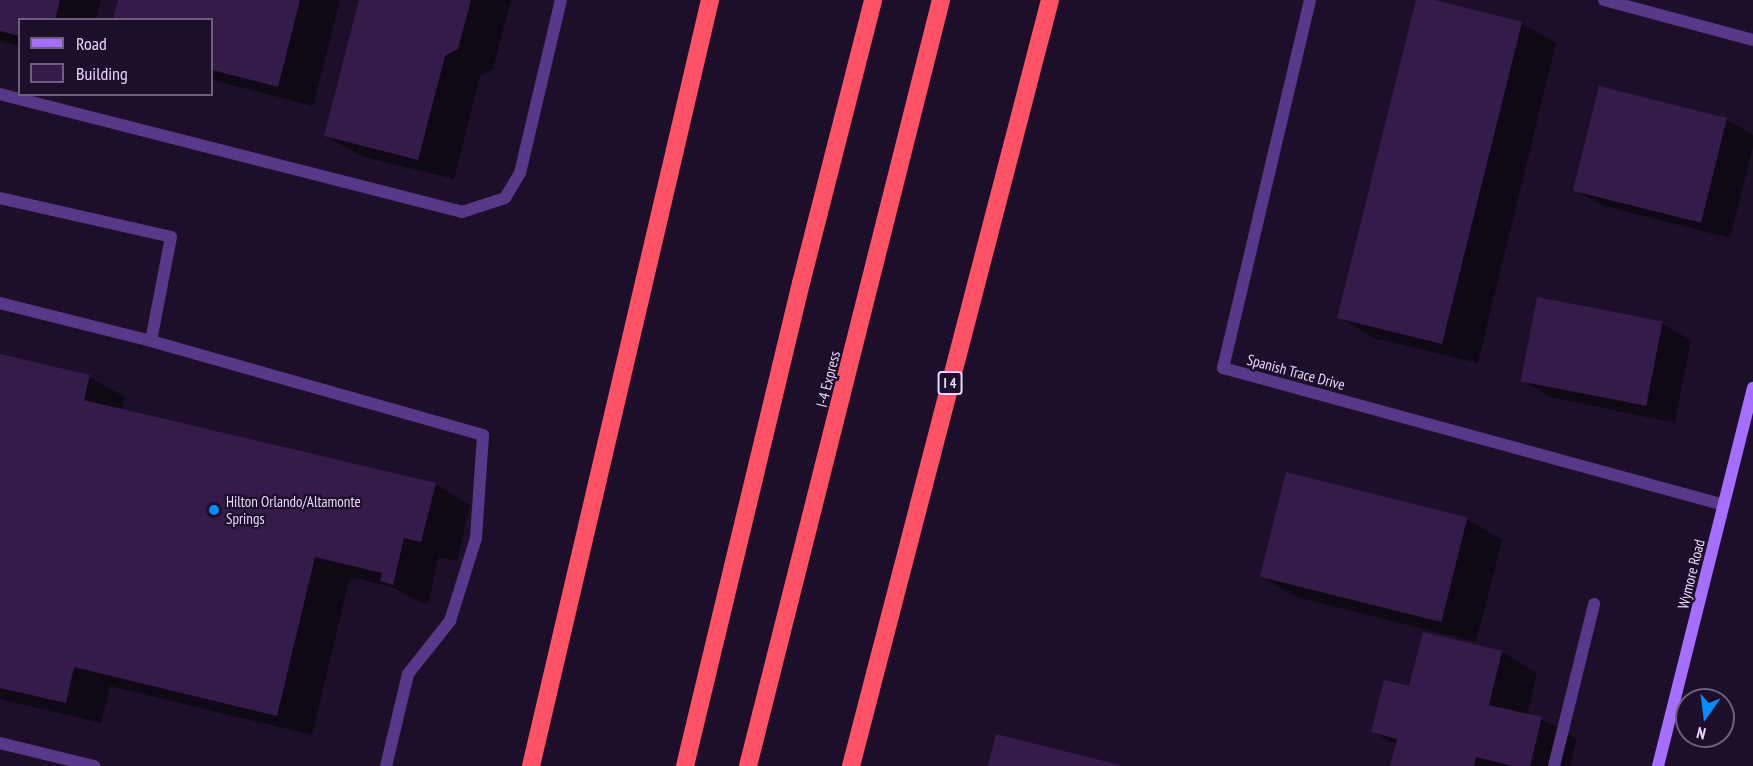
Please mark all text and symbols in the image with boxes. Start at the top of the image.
legend [18,18,213,96]
text: Road [76,32,107,55]
text: Building [76,62,128,85]
street label: I-4 Express [812,349,844,409]
street label: Spanish Trace Drive [1245,350,1347,394]
road number: I 4 [936,372,964,394]
place label: Hilton Orlando/Altamonte Springs [226,492,361,527]
marker: Hilton Orlando/Altamonte Springs [207,503,221,517]
street label: Wymore Road [1674,537,1708,611]
north arrow [1675,688,1735,748]
text: N [1695,723,1708,744]

